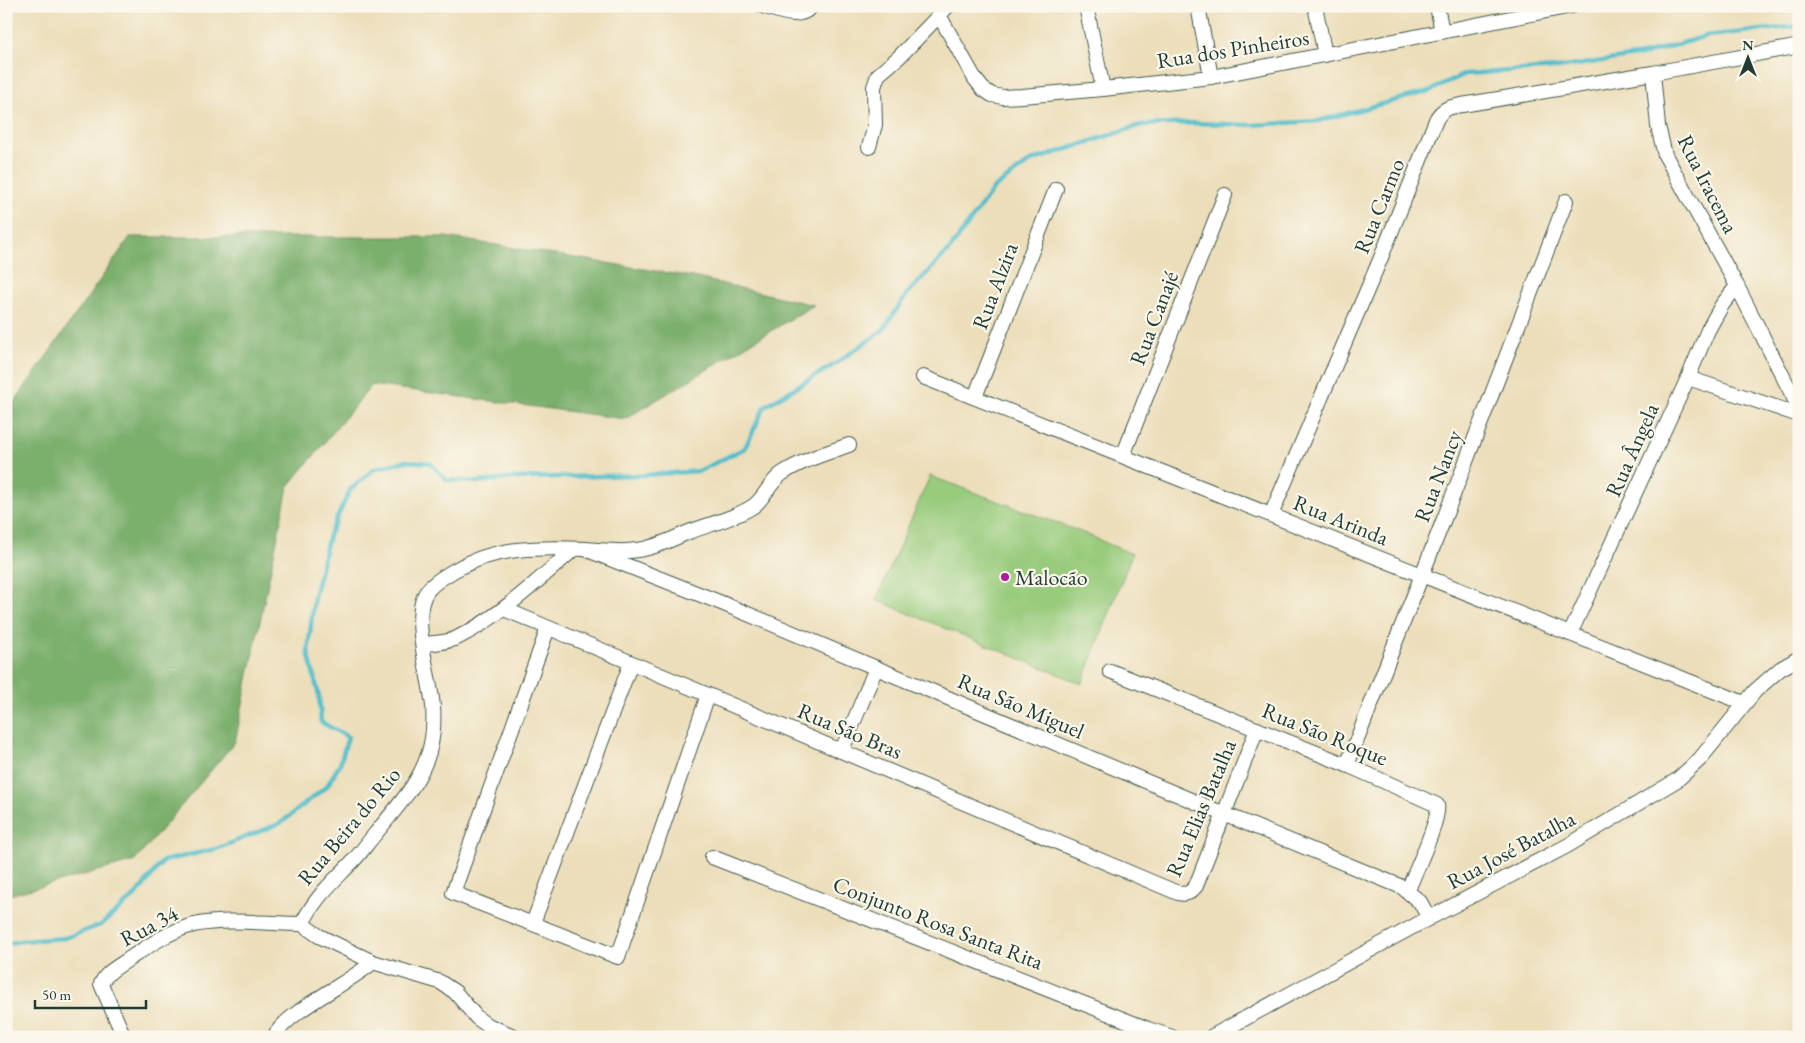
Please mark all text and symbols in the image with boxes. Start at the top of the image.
street label: Rua dos Pinheiros [1155,23,1311,75]
north arrow [1722,32,1772,82]
text: N [1742,36,1754,54]
street label: Rua Iracema [1671,130,1745,238]
street label: Rua Carmo [1347,154,1411,258]
street label: Rua Alzira [965,238,1025,334]
street label: Rua Canajé [1123,266,1185,369]
street label: Rua Ângela [1599,398,1666,501]
street label: Rua Nancy [1407,425,1469,526]
street label: Rua Arinda [1289,488,1393,552]
place label: Malocão [1015,563,1088,592]
marker: Malocão [999,571,1011,583]
street label: Rua São Miguel [953,666,1089,746]
street label: Rua São Bras [793,696,907,766]
street label: Rua São Roque [1258,696,1392,773]
street label: Rua Elias Batalha [1159,735,1243,881]
street label: Rua Beira do Rio [291,761,407,891]
street label: Rua José Batalha [1442,804,1581,896]
street label: Conjunto Rosa Santa Rita [829,870,1047,977]
street label: Rua 34 [115,899,183,953]
scale bar [35,978,146,1010]
text: 50 m [42,985,71,1004]

